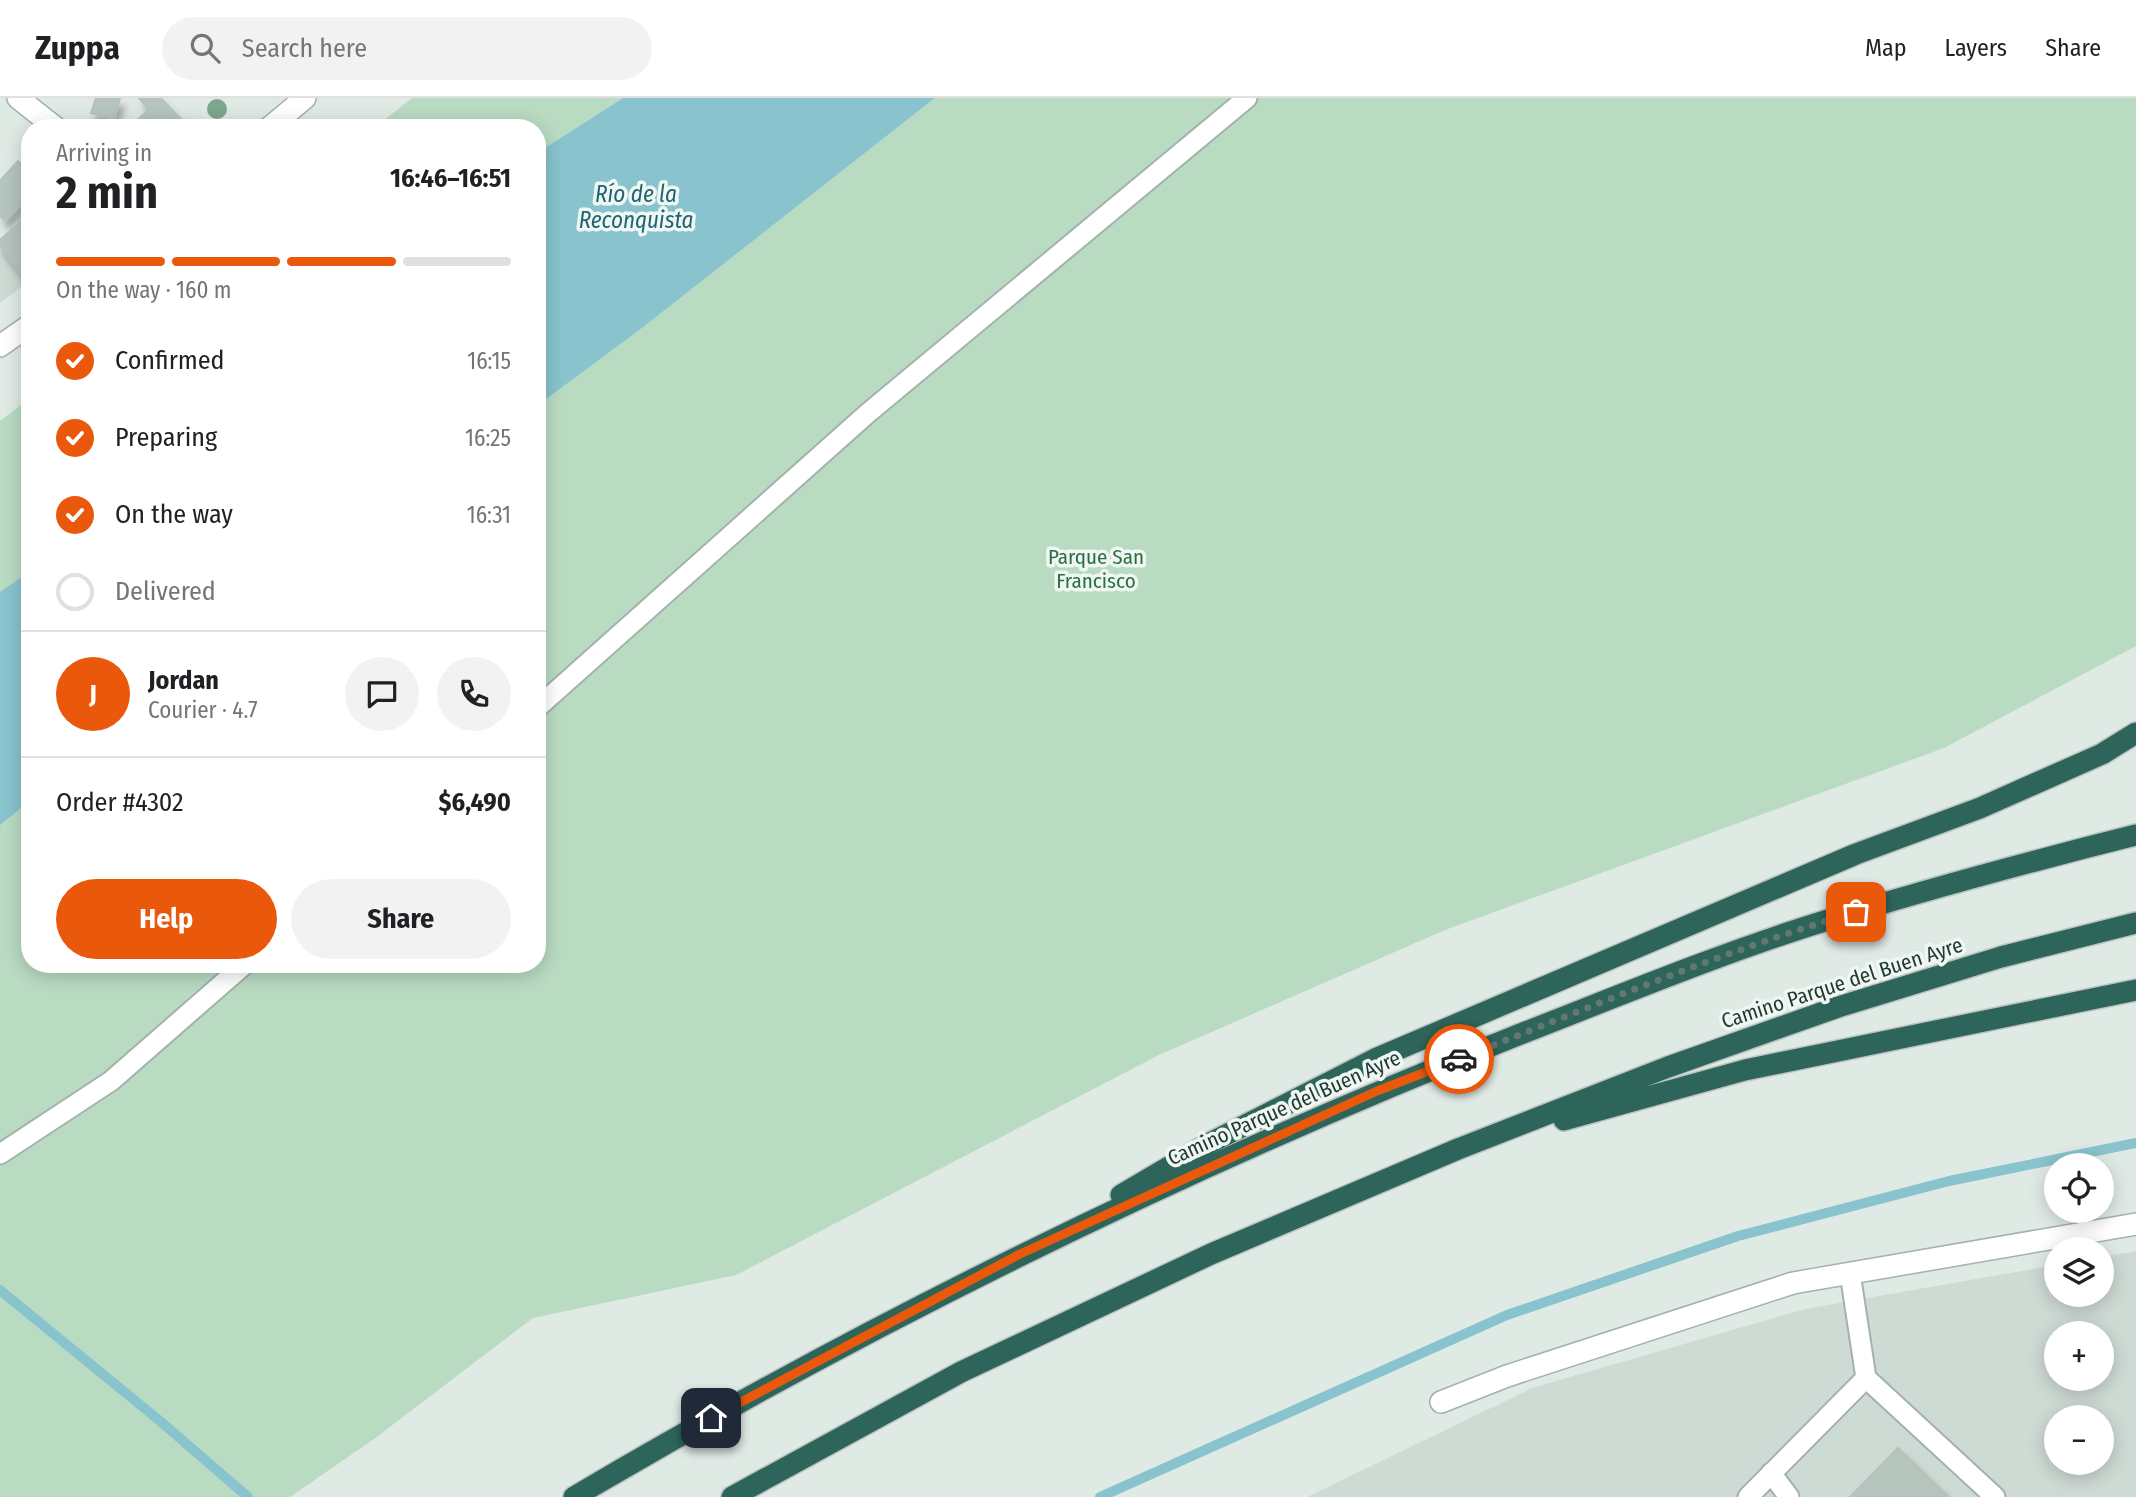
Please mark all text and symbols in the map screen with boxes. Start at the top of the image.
search box [162,17,652,80]
text: Zuppa [35,28,120,68]
icon: search [186,29,224,67]
text: Search here [242,33,367,64]
text: Map [1865,34,1907,62]
text: Layers [1945,34,2007,62]
text: Share [2045,34,2101,62]
text: Arriving in [56,139,152,167]
text: 16:46–16:51 [390,163,511,194]
text: 2 min [56,165,158,220]
water label: Río de la Reconquista [579,180,693,234]
text: On the way · 160 m [56,276,231,304]
icon: check [56,342,94,380]
text: Confirmed [115,345,225,376]
text: 16:15 [467,347,511,375]
icon: check [56,419,94,457]
text: Preparing [115,422,217,453]
text: 16:25 [465,424,511,452]
icon: check [56,496,94,534]
text: On the way [115,499,233,530]
text: 16:31 [467,501,511,529]
park label: Parque San Francisco [1048,544,1144,594]
text: Delivered [115,576,216,607]
button: chat [345,657,419,731]
button: phone [437,657,511,731]
text: Jordan [148,665,219,696]
text: J [89,679,97,710]
text: Courier · 4.7 [148,696,258,724]
text: Order #4302 [56,787,184,818]
text: $6,490 [439,787,511,818]
button: Help [56,879,277,959]
button: Share [291,879,511,959]
pin [1826,882,1886,942]
icon: bag [1837,893,1875,931]
street label: Camino Parque del Buen Ayre [1718,932,1966,1034]
courier [1424,1024,1494,1094]
icon: car [1440,1040,1478,1078]
street label: Camino Parque del Buen Ayre [1164,1045,1404,1171]
map controls [2044,1153,2114,1475]
button: locate [2044,1153,2114,1223]
button: layers [2044,1237,2114,1307]
button: + [2044,1321,2114,1391]
pin [681,1388,741,1448]
icon: home [692,1399,730,1437]
button: − [2044,1405,2114,1475]

